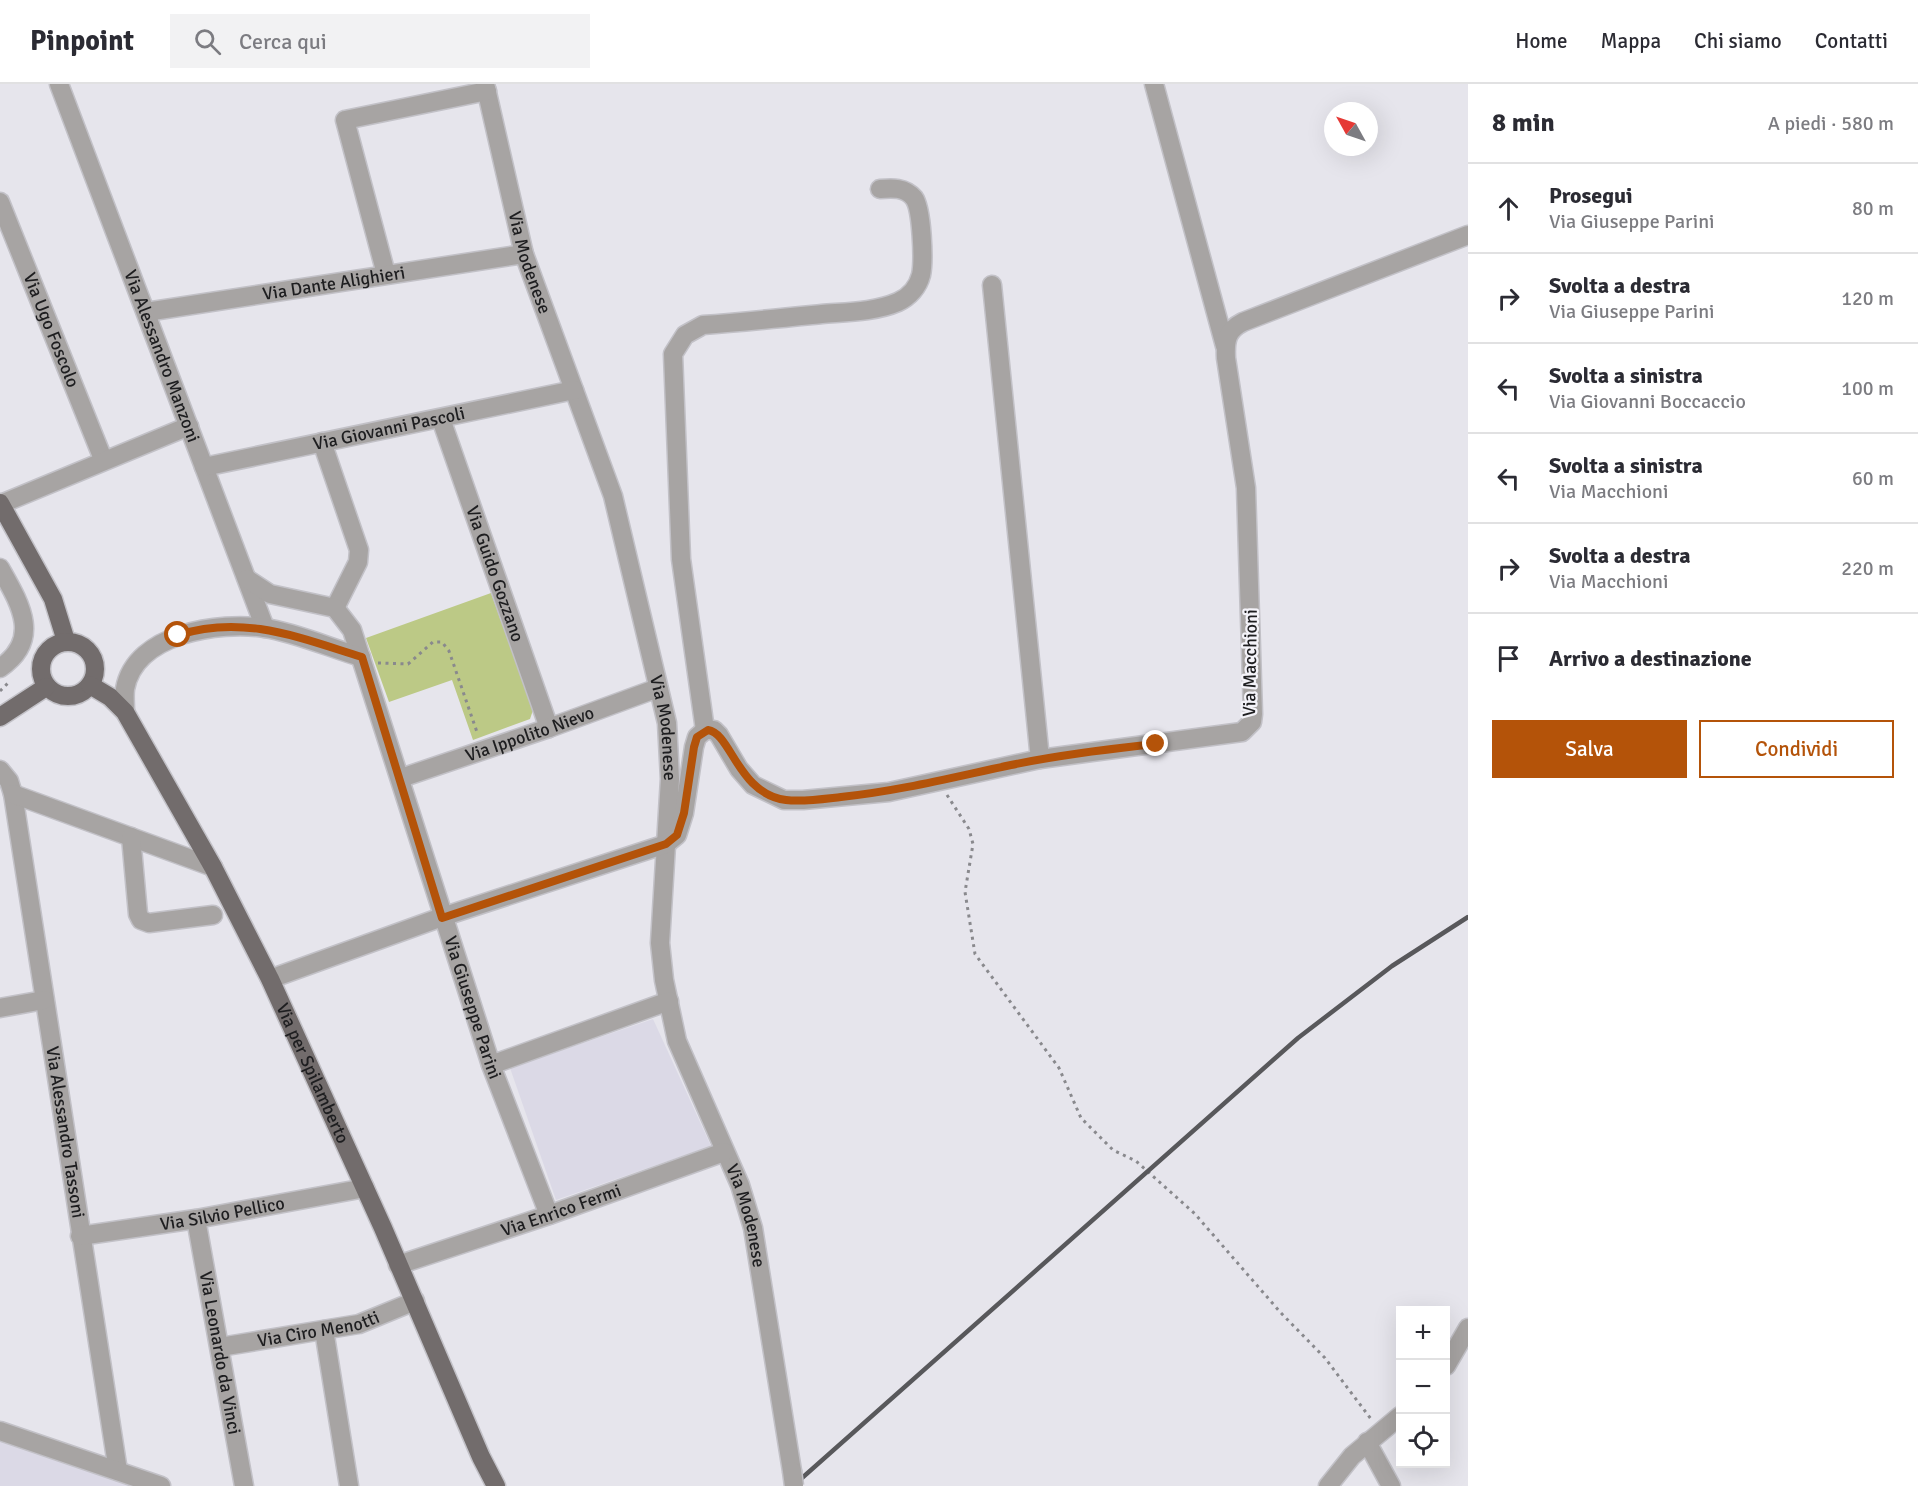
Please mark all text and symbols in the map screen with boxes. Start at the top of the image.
search box [170,14,590,68]
text: Pinpoint [30,24,134,58]
icon: search [191,25,224,58]
text: Cerca qui [239,28,327,55]
text: Home [1515,28,1568,54]
text: Mappa [1601,28,1661,54]
text: Chi siamo [1694,28,1782,54]
text: Contatti [1815,28,1888,54]
north arrow [1324,102,1378,156]
text: 8 min [1492,107,1555,139]
text: A piedi · 580 m [1768,111,1894,136]
text: Prosegui [1549,182,1633,209]
icon: ahead [1492,192,1525,225]
text: 80 m [1852,196,1894,221]
street label: Via Modenese [504,209,556,317]
text: Via Giuseppe Parini [1549,209,1715,234]
street label: Via Dante Alighieri [261,261,407,305]
street label: Via Alessandro Manzoni [119,267,205,445]
street label: Via Ugo Foscolo [19,270,84,391]
text: Svolta a destra [1549,272,1690,299]
icon: right [1492,282,1525,315]
text: 120 m [1841,286,1894,311]
text: Via Giuseppe Parini [1549,299,1715,324]
text: Svolta a sinistra [1549,362,1703,389]
icon: left [1492,372,1525,405]
text: 100 m [1841,376,1894,401]
text: Via Giovanni Boccaccio [1549,389,1746,414]
street label: Via Giovanni Pascoli [311,402,467,455]
text: Svolta a sinistra [1549,452,1703,479]
icon: left [1492,462,1525,495]
text: 60 m [1852,466,1894,491]
text: Via Macchioni [1549,479,1668,504]
street label: Via Guido Gozzano [461,503,529,645]
text: Svolta a destra [1549,542,1690,569]
icon: right [1492,552,1525,585]
text: 220 m [1841,556,1894,581]
text: Via Macchioni [1549,569,1668,594]
street label: Via Macchioni [1238,609,1262,717]
route start [164,621,190,647]
icon: arrive [1492,642,1525,675]
text: Arrivo a destinazione [1549,645,1752,672]
street label: Via Modenese [645,673,681,781]
street label: Via Ippolito Nievo [462,701,597,766]
button: Salva [1492,720,1687,778]
button: Condividi [1699,720,1894,778]
route end [1142,730,1168,756]
street label: Via Giuseppe Parini [439,933,506,1082]
street label: Via per Spilamberto [271,1000,354,1147]
street label: Via Alessandro Tassoni [41,1045,90,1220]
street label: Via Modenese [721,1160,770,1269]
street label: Via Enrico Fermi [498,1179,624,1241]
street label: Via Silvio Pellico [158,1192,286,1235]
street label: Via Leonardo da Vinci [195,1270,246,1436]
street label: Via Ciro Menotti [256,1306,383,1352]
map controls [1396,1306,1450,1468]
button: + [1396,1306,1450,1360]
button: − [1396,1360,1450,1414]
button: locate [1396,1414,1450,1468]

